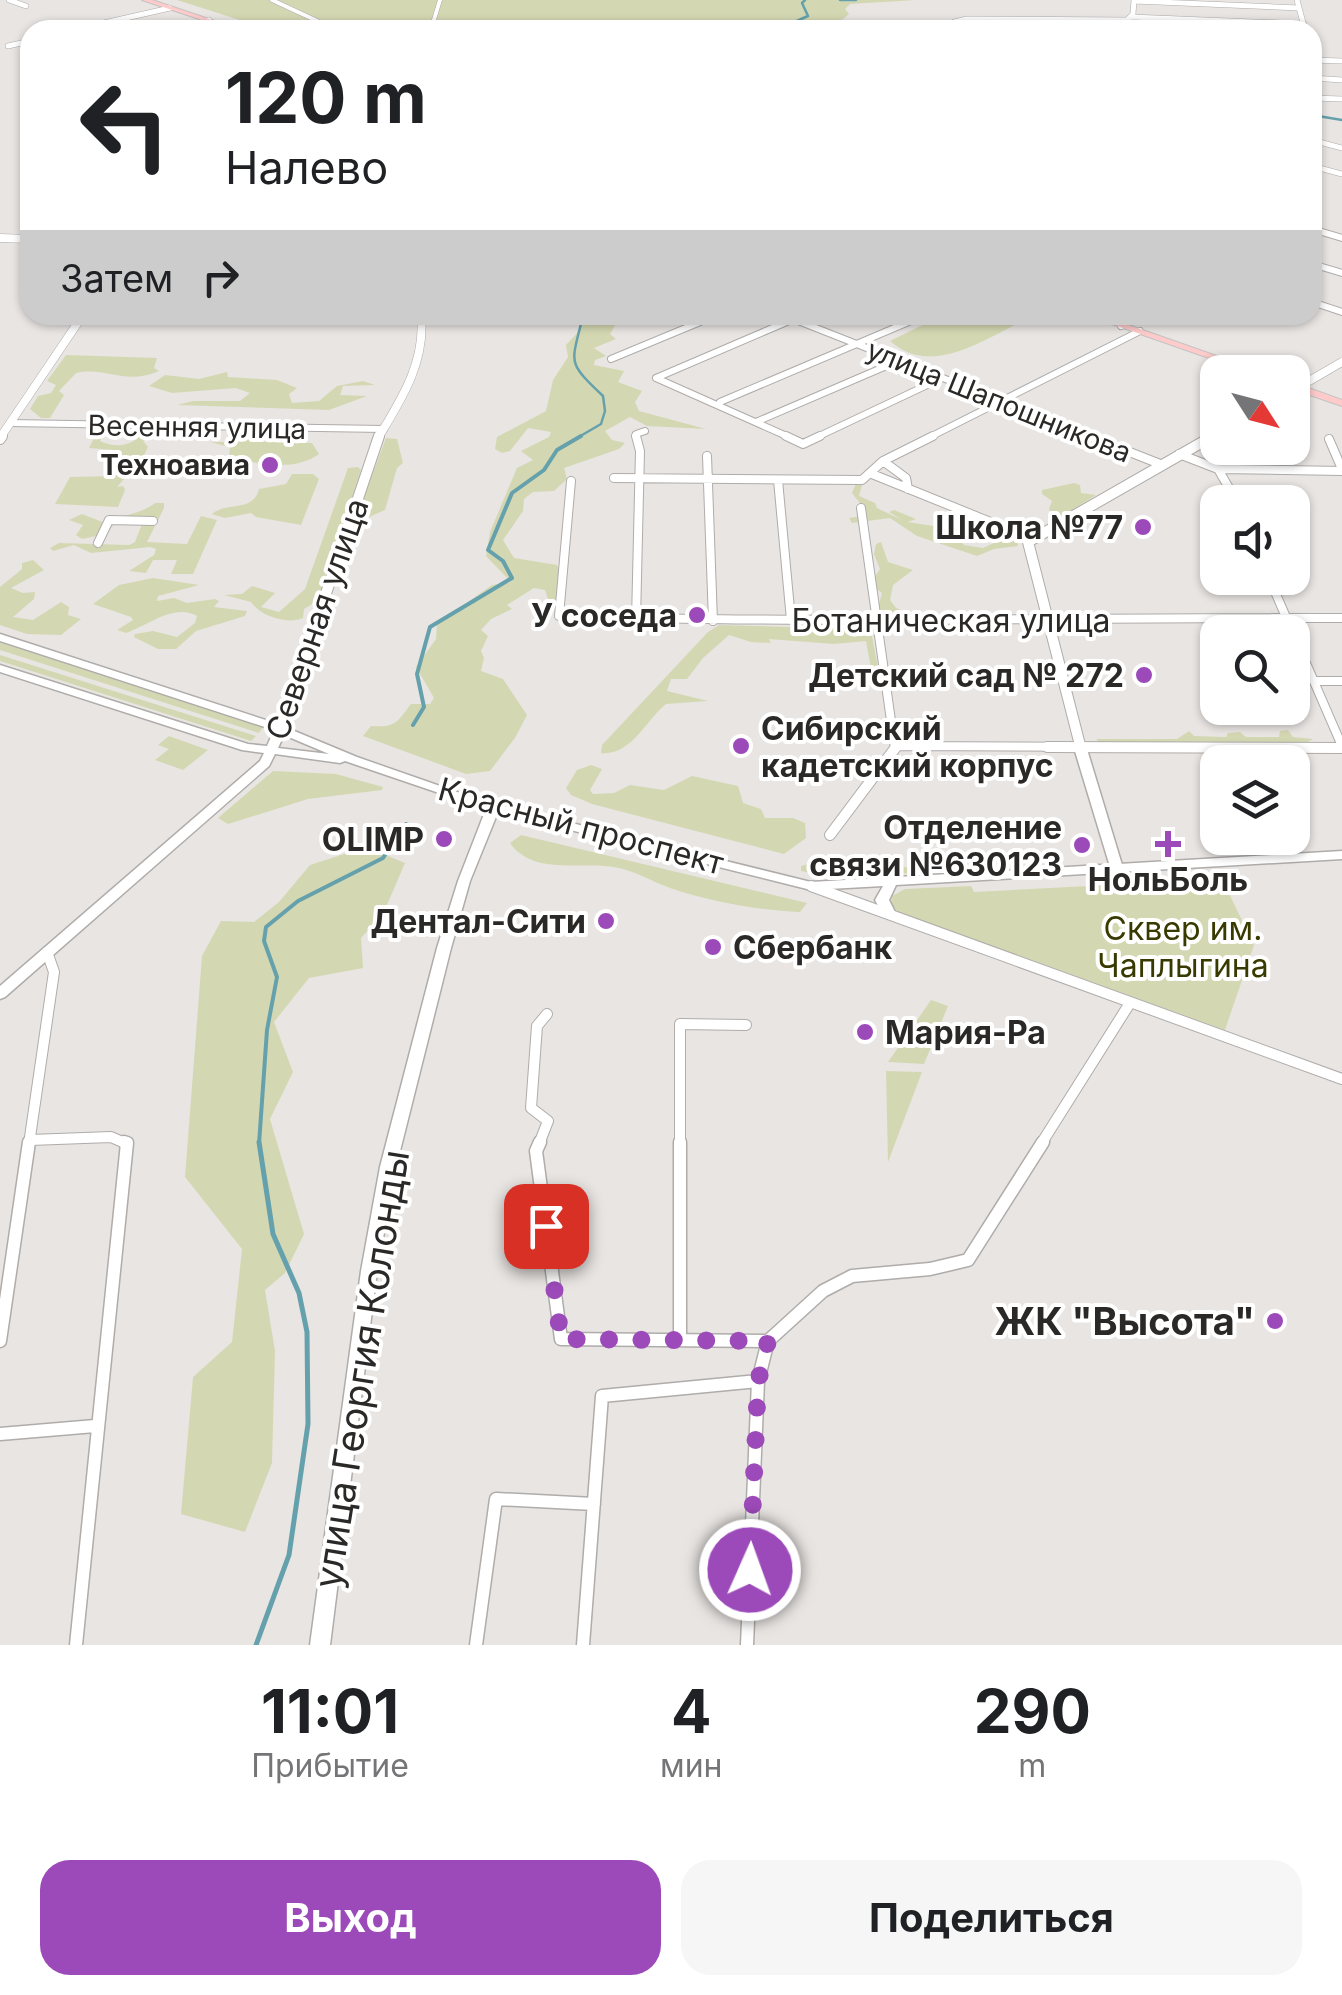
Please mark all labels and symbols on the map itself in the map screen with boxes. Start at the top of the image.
street label: улица Шапошникова [862,332,1136,470]
north arrow [1200,355,1310,465]
street label: Весенняя улица [87,408,307,446]
place label: Техноавиа [100,448,250,482]
marker: Техноавиа [259,454,281,476]
street label: Северная улица [257,493,377,745]
place label: Школа №77 [935,508,1123,547]
marker: Школа №77 [1132,516,1154,538]
place label: У соседа [531,596,677,635]
street label: Ботаническая улица [792,601,1110,640]
marker: У соседа [686,604,708,626]
place label: Детский сад № 272 [808,656,1124,695]
marker: Детский сад № 272 [1133,664,1155,686]
place label: Сибирский кадетский корпус [761,709,1053,785]
marker: Сибирский кадетский корпус [730,735,752,757]
street label: Красный проспект [434,769,728,883]
place label: Отделение связи №630123 [809,808,1062,884]
place label: OLIMP [322,820,424,859]
marker: OLIMP [433,828,455,850]
marker: НольБоль [1157,833,1179,855]
marker: Отделение связи №630123 [1071,834,1093,856]
place label: НольБоль [1088,860,1248,899]
place label: Дентал-Сити [370,902,586,941]
park label: Сквер им. Чаплыгина [1097,909,1269,985]
marker: Дентал-Сити [595,910,617,932]
place label: Сбербанк [733,928,892,967]
marker: Сбербанк [702,936,724,958]
place label: Мария-Ра [885,1013,1046,1052]
marker: Мария-Ра [854,1021,876,1043]
street label: улица Георгия Колонды [304,1147,418,1591]
pin [504,1184,589,1269]
place label: ЖК "Высота" [995,1298,1255,1344]
marker: ЖК "Высота" [1264,1310,1286,1332]
position arrow [698,1518,802,1622]

